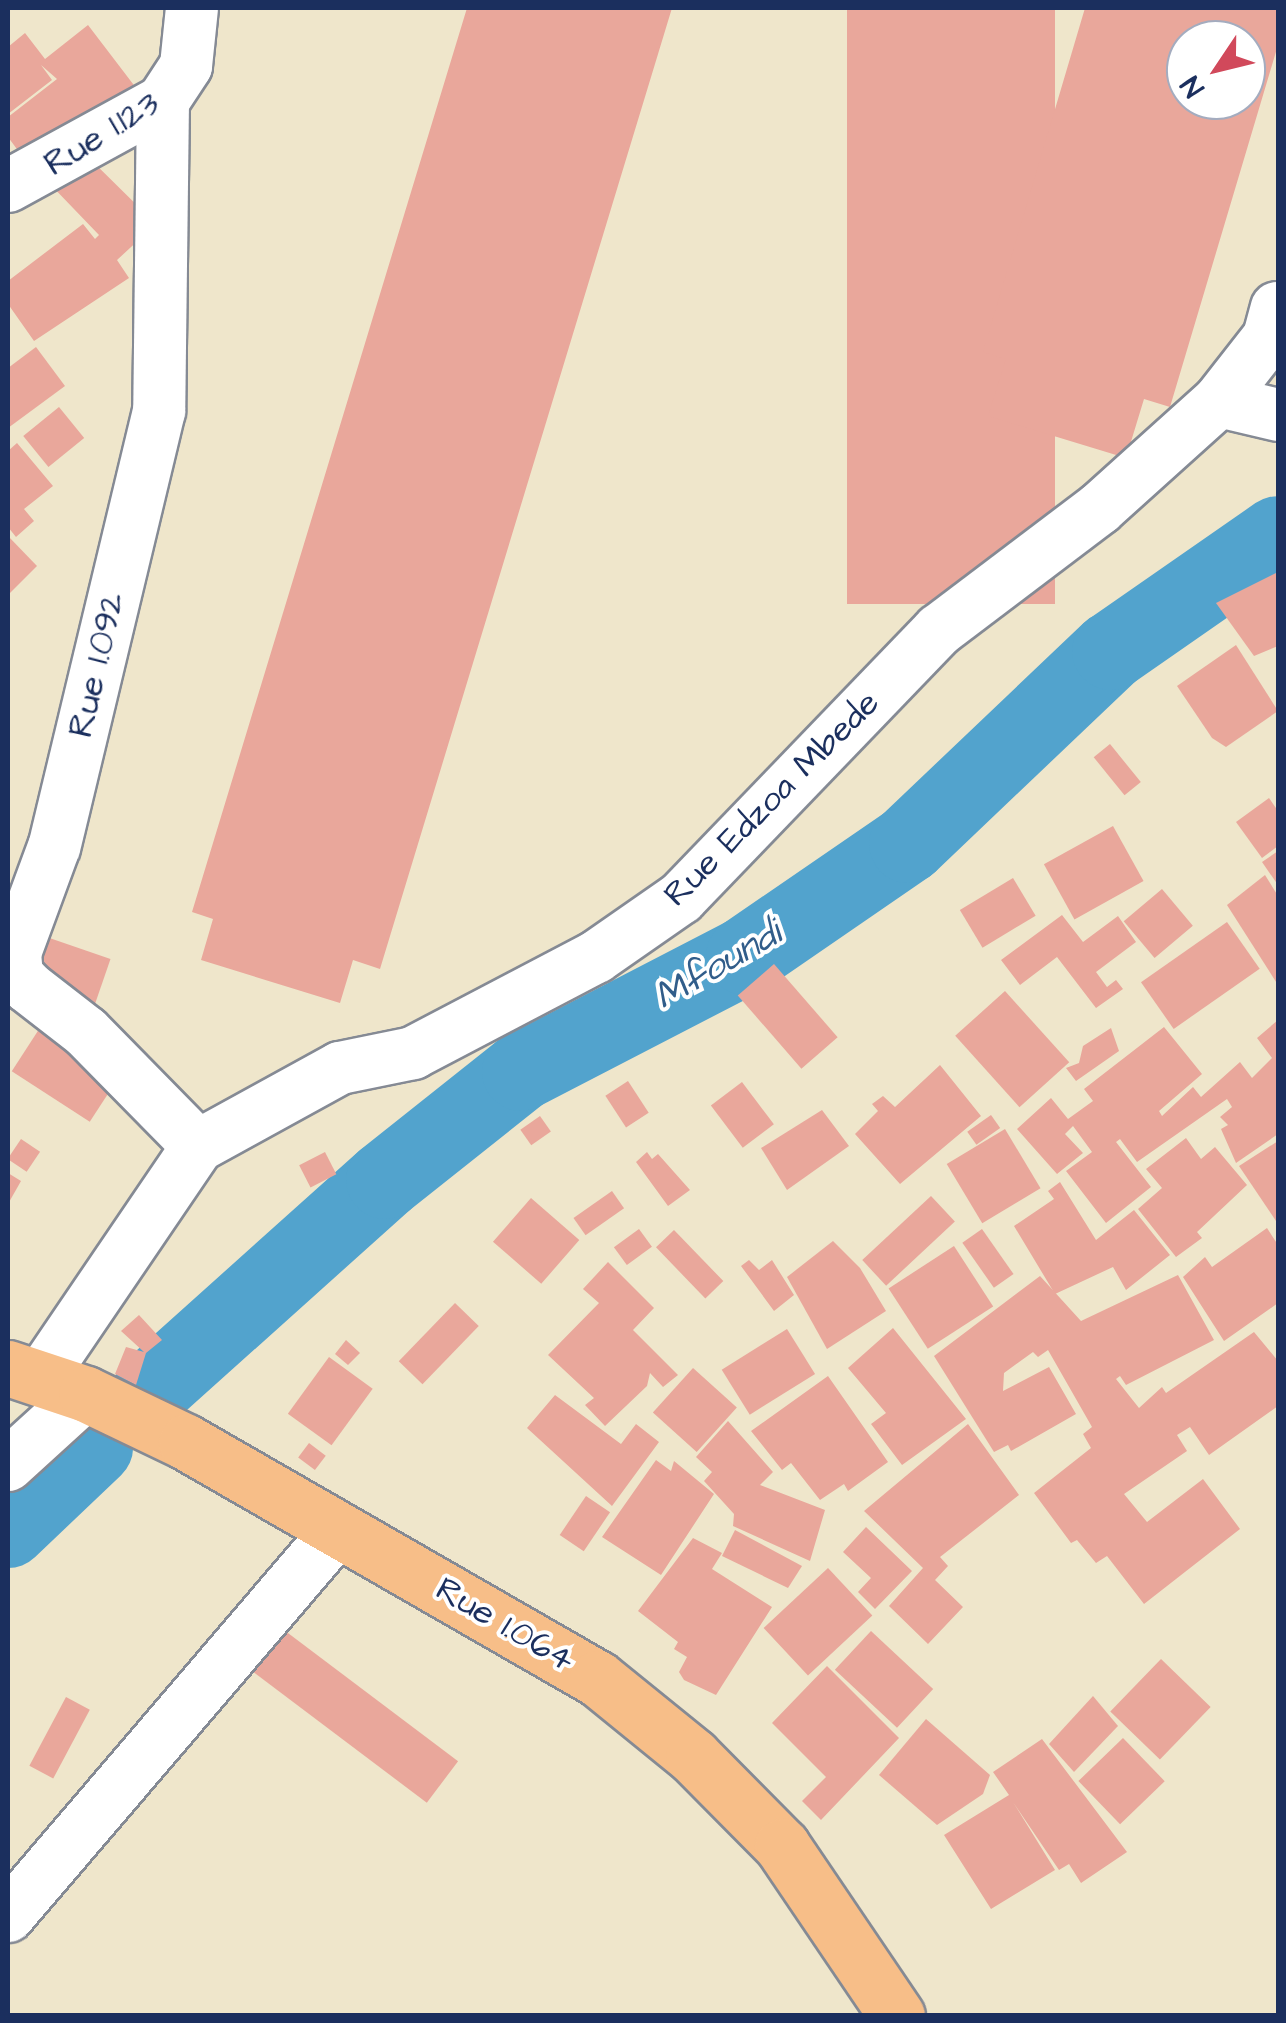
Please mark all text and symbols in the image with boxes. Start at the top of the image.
north arrow [1166,20,1266,120]
text: N [1172,68,1214,105]
street label: Rue 1.123 [37,82,167,186]
street label: Rue 1.092 [60,589,134,741]
street label: Rue Edzoa Mbede [655,682,889,916]
water label: Mfoundi [646,912,790,1020]
street label: Rue 1.064 [428,1569,582,1681]

